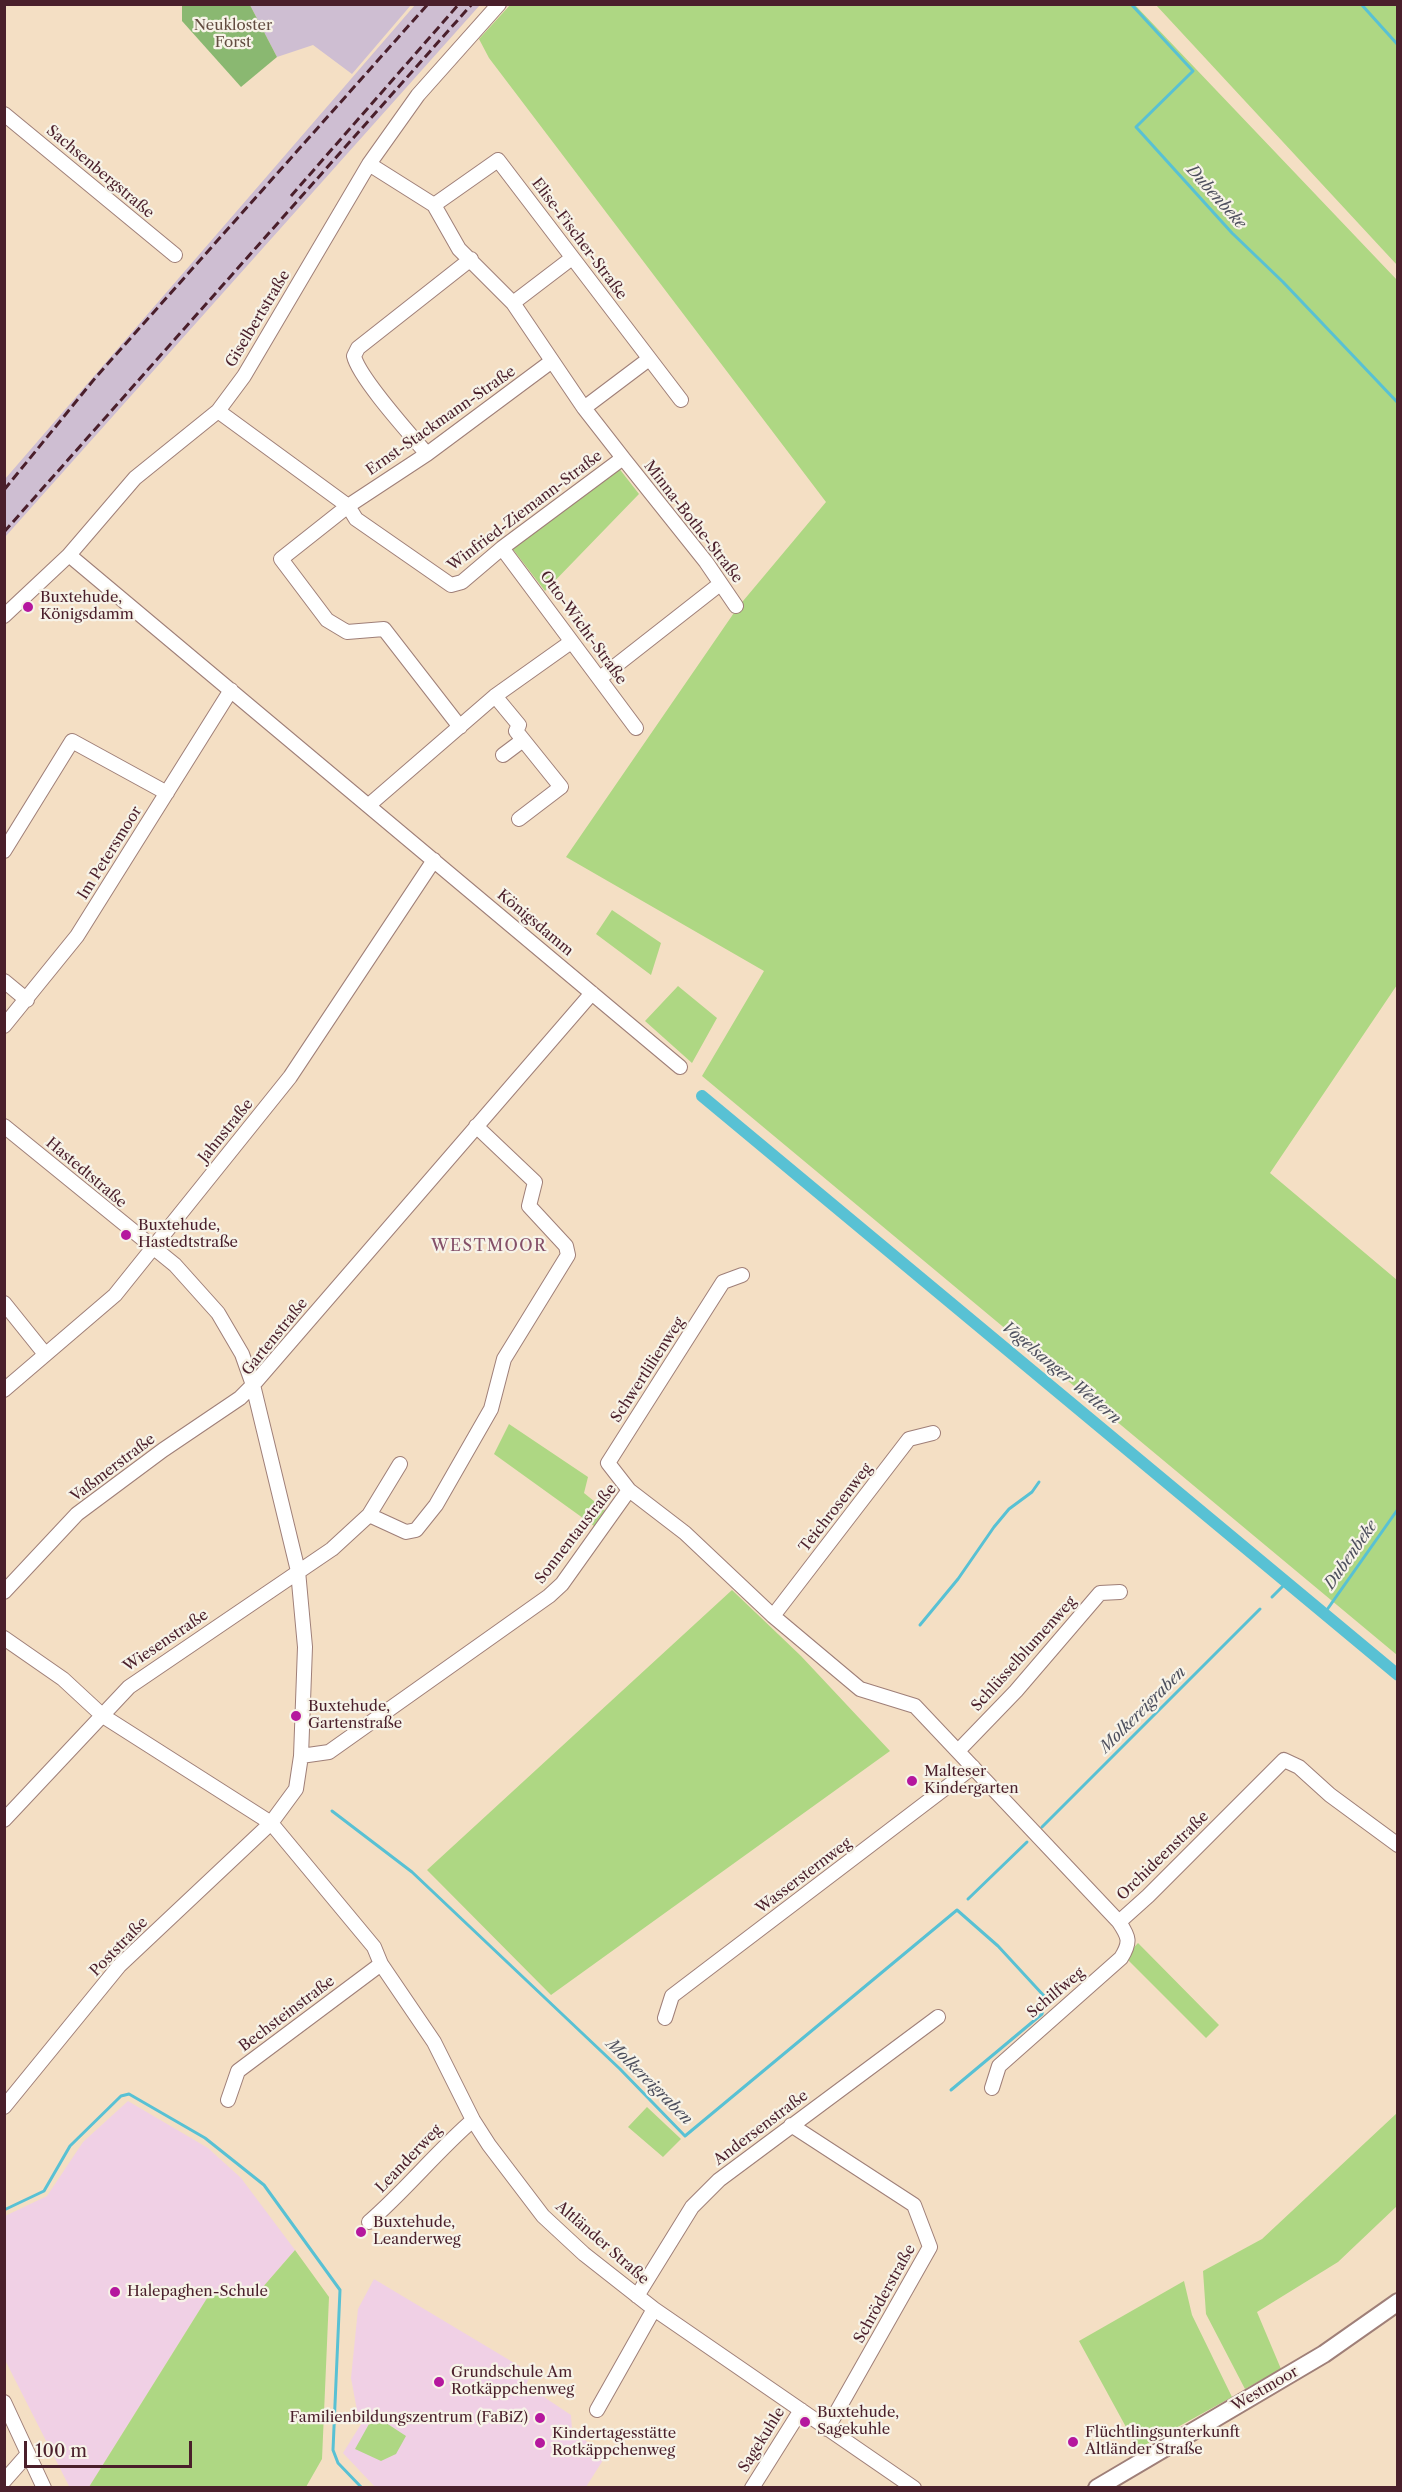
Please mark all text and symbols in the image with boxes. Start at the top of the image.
park label: Neukloster Forst [194,17,272,52]
street label: Sachsenbergstraße [43,122,157,222]
water label: Dubenbeke [1182,161,1250,233]
street label: Elise-Fischer-Straße [527,175,631,303]
street label: Giselbertstraße [222,267,294,371]
street label: Ernst-Stackmann-Straße [363,363,519,479]
street label: Winfried-Ziemann-Straße [444,447,606,575]
street label: Minna-Bothe-Straße [640,457,746,587]
street label: Otto-Wicht-Straße [536,568,630,688]
place label: Buxtehude, Königsdamm [40,589,134,624]
marker: Buxtehude, Königsdamm [21,600,35,614]
street label: Im Petersmoor [74,803,146,903]
street label: Königsdamm [493,886,577,960]
street label: Jahnstraße [195,1096,257,1166]
street label: Hastedtstraße [42,1134,130,1212]
place label: Buxtehude, Hastedtstraße [138,1217,238,1252]
marker: Buxtehude, Hastedtstraße [119,1228,133,1242]
district label: WESTMOOR [431,1236,547,1256]
street label: Gartenstraße [238,1295,312,1379]
street label: Schwertlilienweg [607,1314,689,1426]
water label: Vogelsanger Wettern [998,1318,1124,1428]
street label: Vaßmerstraße [67,1430,159,1506]
street label: Teichrosenweg [796,1460,876,1556]
street label: Sonnentaustraße [531,1480,621,1588]
water label: Dubenbeke [1320,1517,1382,1593]
street label: Schlüsselblumenweg [968,1593,1080,1715]
street label: Wiesenstraße [120,1606,212,1676]
water label: Molkereigraben [1096,1663,1190,1757]
place label: Buxtehude, Gartenstraße [308,1698,402,1733]
marker: Buxtehude, Gartenstraße [289,1709,303,1723]
place label: Malteser Kindergarten [924,1763,1019,1798]
marker: Malteser Kindergarten [905,1774,919,1788]
street label: Orchideenstraße [1113,1808,1213,1904]
street label: Wassersternweg [753,1834,855,1918]
street label: Poststraße [86,1914,152,1980]
street label: Schilfweg [1024,1964,1088,2022]
street label: Bechsteinstraße [236,1972,338,2056]
water label: Molkereigraben [602,2035,696,2129]
street label: Andersenstraße [710,2087,812,2169]
street label: Leanderweg [372,2121,446,2197]
street label: Altländer Straße [552,2198,652,2288]
place label: Buxtehude, Leanderweg [373,2214,461,2249]
marker: Buxtehude, Leanderweg [354,2225,368,2239]
street label: Schröderstraße [850,2241,920,2347]
place label: Halepaghen-Schule [127,2283,268,2301]
marker: Halepaghen-Schule [108,2285,122,2299]
street label: Westmoor [1228,2363,1302,2415]
place label: Grundschule Am Rotkäppchenweg [451,2364,574,2399]
marker: Grundschule Am Rotkäppchenweg [432,2375,446,2389]
street label: Sagekuhle [735,2404,789,2476]
place label: Buxtehude, Sagekuhle [817,2404,899,2439]
place label: Familienbildungszentrum (FaBiZ) [290,2409,528,2427]
marker: Familienbildungszentrum (FaBiZ) [533,2411,547,2425]
marker: Buxtehude, Sagekuhle [798,2415,812,2429]
place label: Flüchtlingsunterkunft Altländer Straße [1085,2424,1240,2459]
place label: Kindertagesstätte Rotkäppchenweg [552,2425,676,2460]
scale bar [27,2429,195,2467]
marker: Flüchtlingsunterkunft Altländer Straße [1066,2435,1080,2449]
marker: Kindertagesstätte Rotkäppchenweg [533,2436,547,2450]
text: 100 m [35,2440,87,2462]

